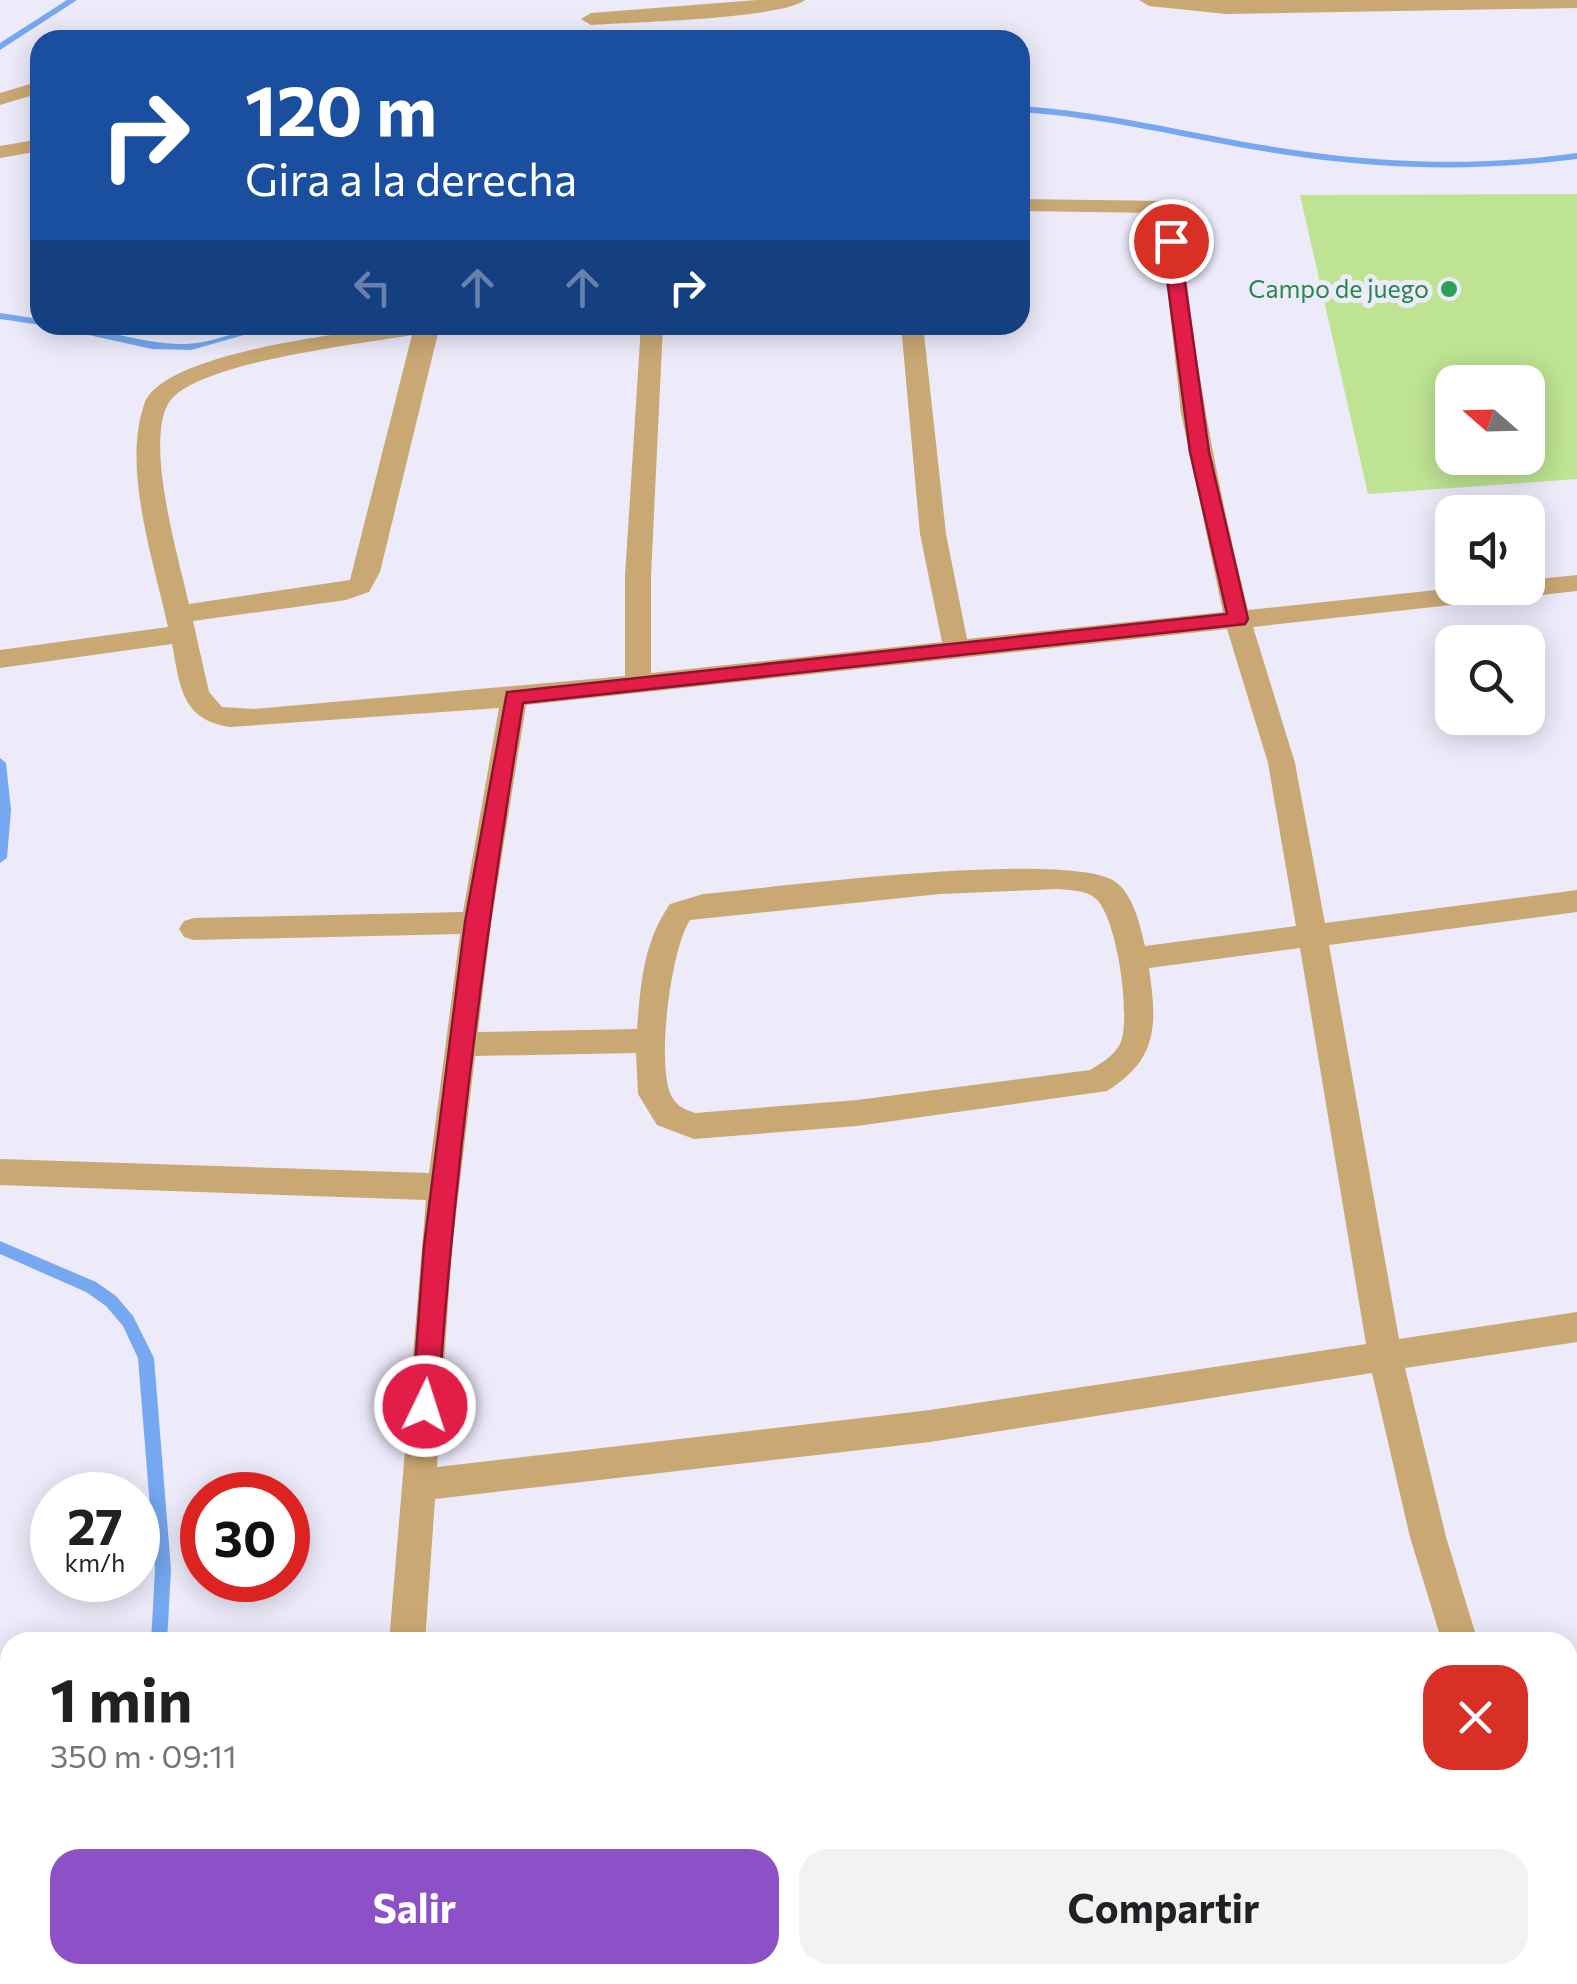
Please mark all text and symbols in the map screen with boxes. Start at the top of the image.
text: 120 m [245,65,437,150]
icon: right [80,70,210,200]
text: Gira a la derecha [245,150,577,205]
pin [1129,199,1214,284]
icon: arrive [1144,214,1199,269]
icon: left [345,260,400,315]
icon: ahead [450,260,505,315]
icon: ahead [555,260,610,315]
icon: right [660,260,715,315]
place label: Campo de juego [1248,273,1429,303]
marker: Campo de juego [1438,278,1460,300]
north arrow [1435,365,1545,475]
map controls [1435,365,1545,735]
button: sound [1435,495,1545,605]
button: search [1435,625,1545,735]
position arrow [373,1354,477,1458]
speed limit sign: 30 [180,1472,310,1602]
text: 27 [67,1494,123,1555]
text: km/h [65,1547,125,1577]
text: 1 min [50,1661,192,1734]
button: close [1423,1665,1528,1770]
text: 350 m · 09:11 [50,1735,237,1775]
button: Salir [50,1849,779,1964]
button: Compartir [799,1849,1528,1964]

